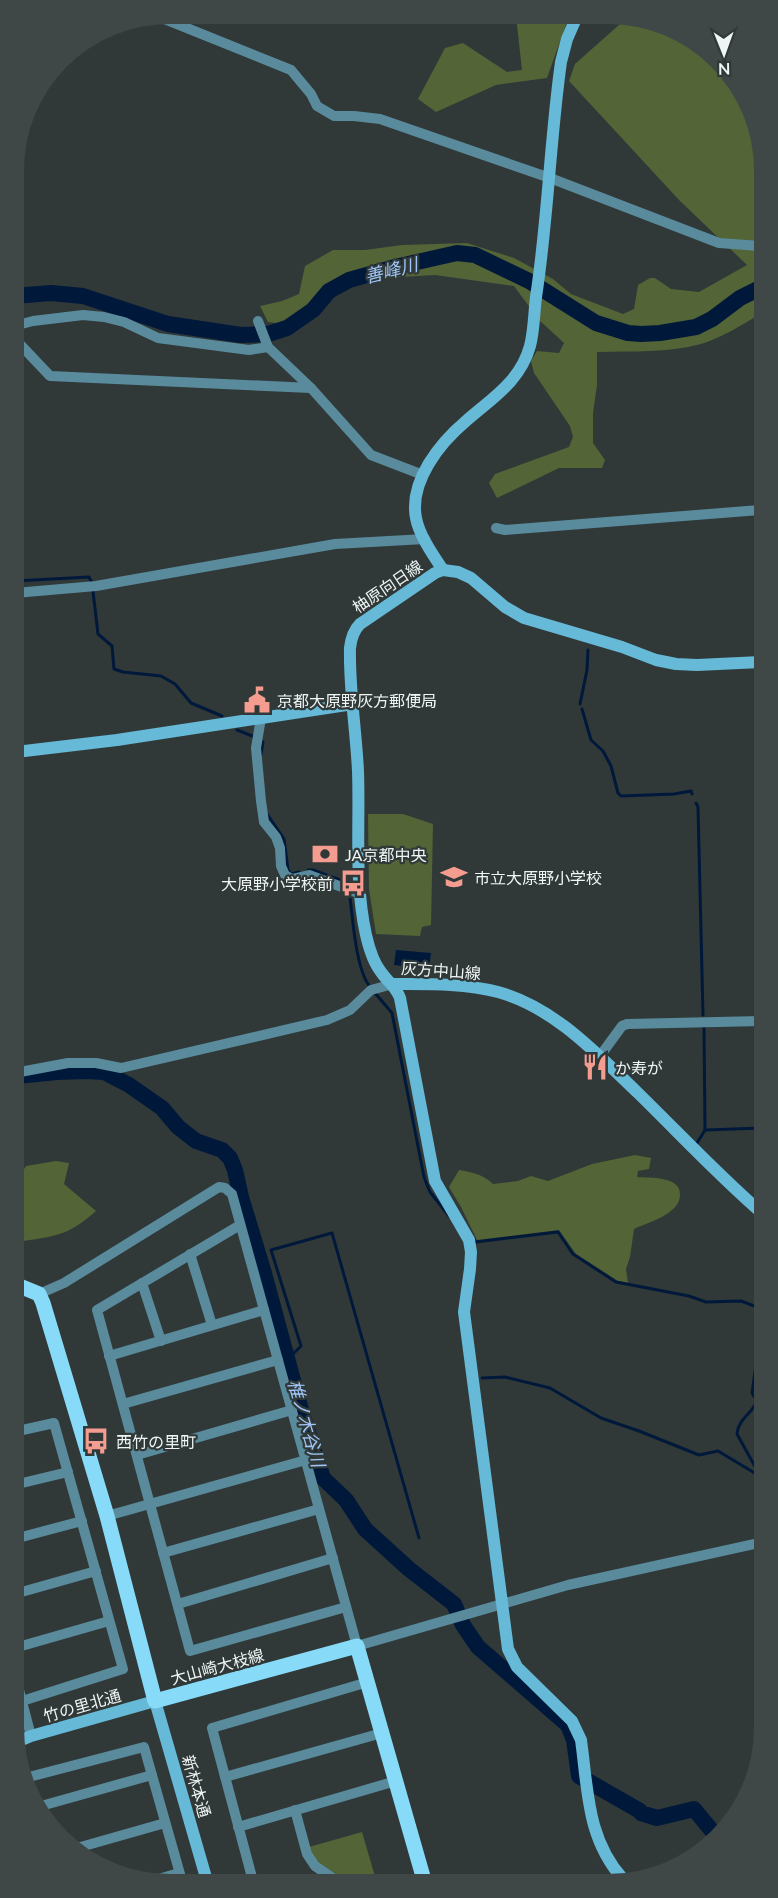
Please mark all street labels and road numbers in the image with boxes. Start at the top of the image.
street label: 柚原向日線 [349,556,425,616]
street label: 灰方中山線 [400,958,482,982]
street label: 大山崎大枝線 [168,1644,266,1688]
street label: 竹の里北通 [41,1685,123,1725]
street label: 新林本通 [179,1753,215,1819]

